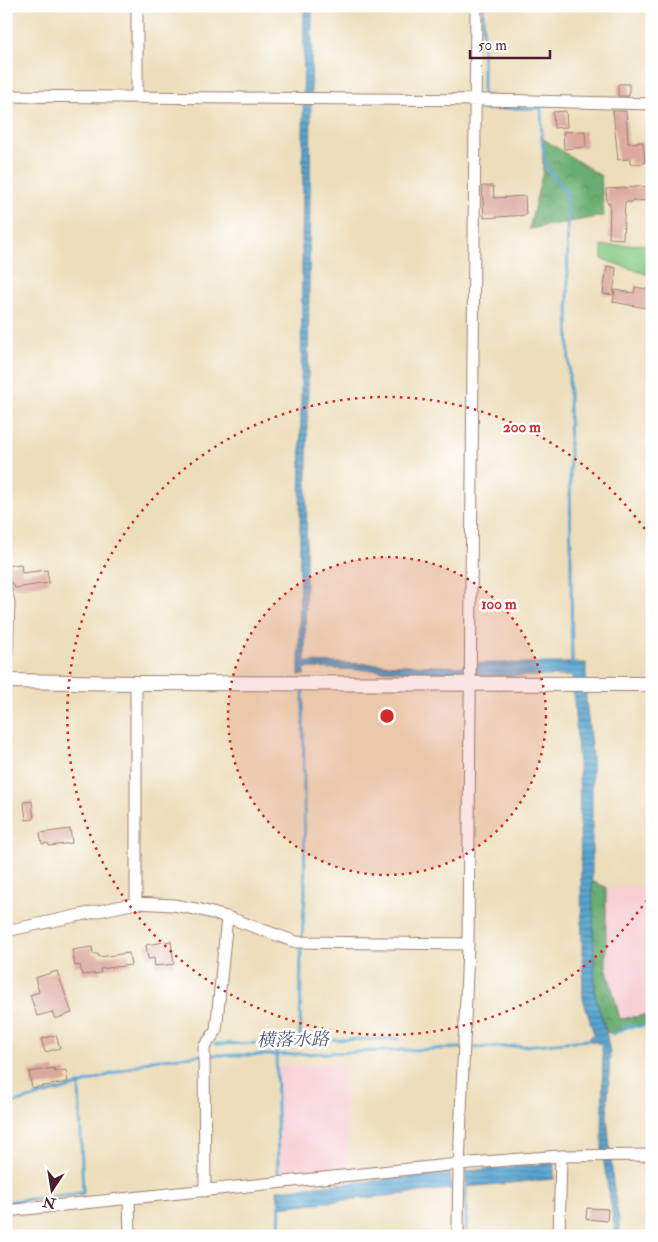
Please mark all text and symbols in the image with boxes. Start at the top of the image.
scale bar [470,28,550,60]
text: 50 m [478,36,507,55]
text: 200 m [503,418,541,437]
text: 100 m [481,595,517,614]
centre of rings [378,707,396,725]
water label: 横落水路 [257,1028,331,1052]
north arrow [28,1164,78,1214]
text: N [41,1193,58,1212]

